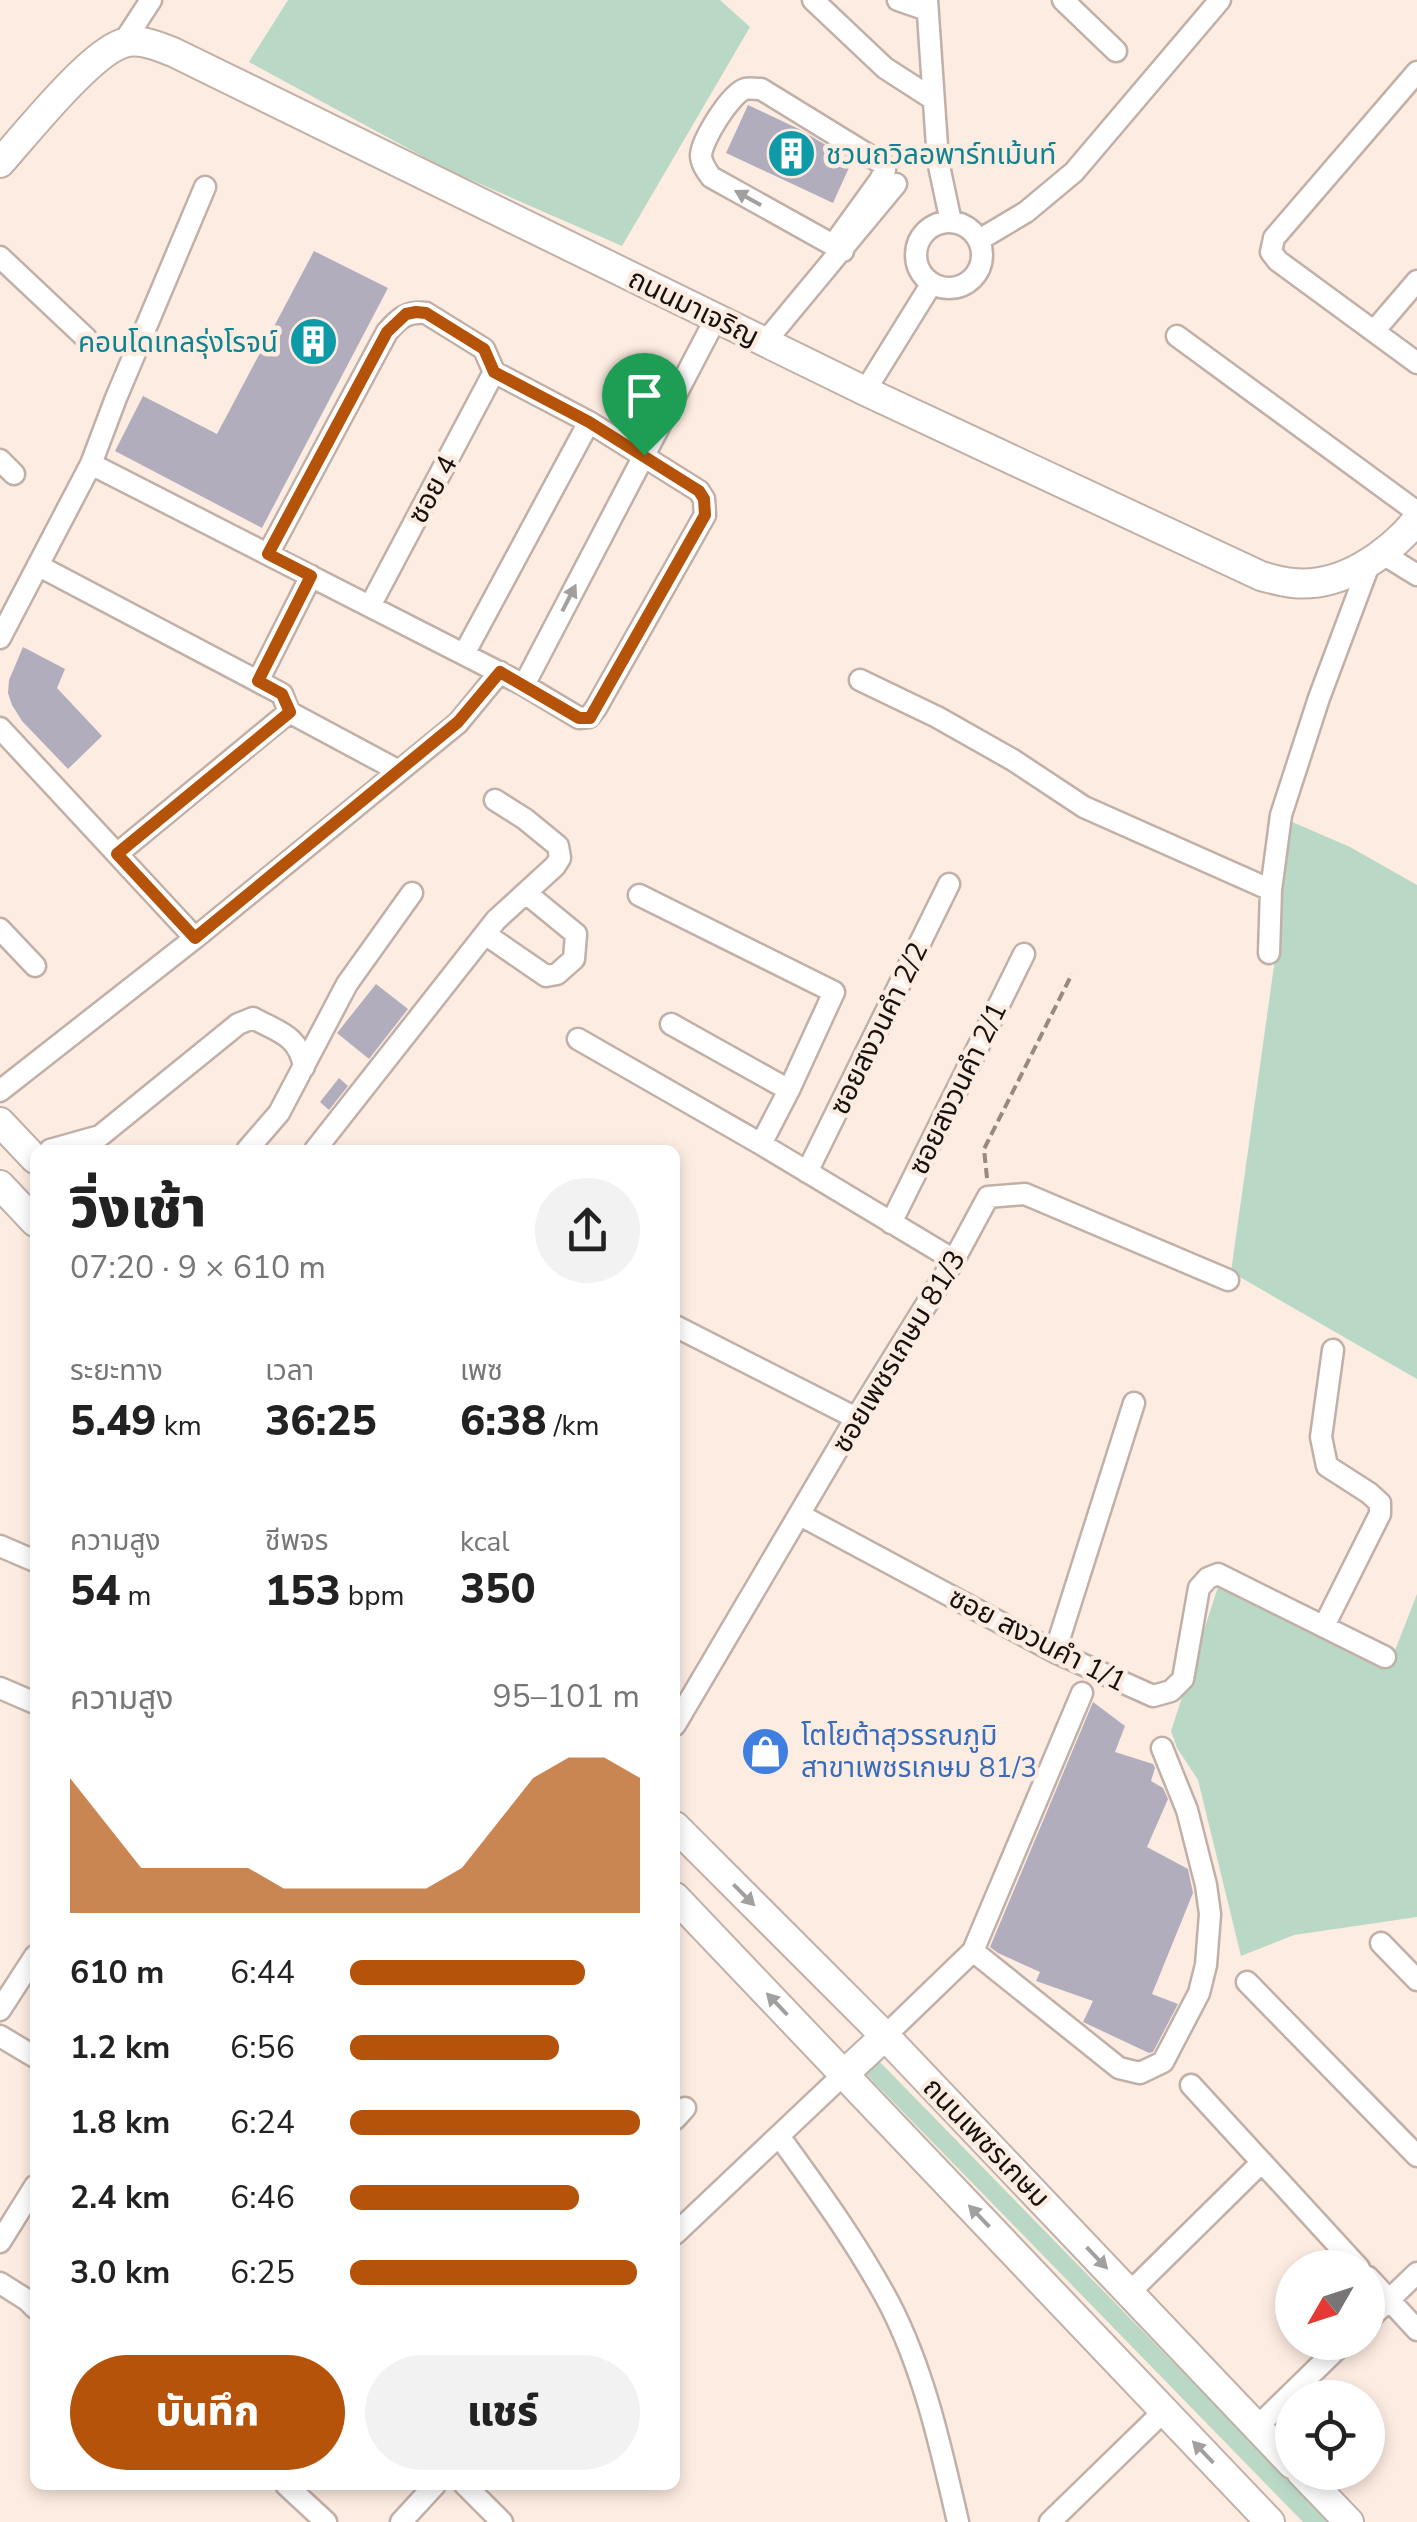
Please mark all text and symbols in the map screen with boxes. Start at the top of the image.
building icon: ชวนถวิลอพาร์ทเม้นท์ [765,128,817,180]
place label: ชวนถวิลอพาร์ทเม้นท์ [826,136,1056,174]
one-way arrow [734,189,762,207]
street label: ถนนมาเจริญ [622,260,765,356]
building icon: คอนโดเทลรุ่งโรจน์ [287,316,339,368]
place label: คอนโดเทลรุ่งโรจน์ [78,324,278,362]
pin [602,353,687,456]
icon: arrive [617,368,672,423]
street label: ซอย 4 [399,449,467,530]
one-way arrow [560,584,577,613]
street label: ซอยสงวนคำ 2/2 [821,936,937,1121]
street label: ซอยสงวนคำ 2/1 [900,996,1016,1181]
text: วิ่งเช้า [70,1171,206,1246]
button: share [535,1178,640,1283]
street label: ซอยเพชรเกษม 81/3 [823,1243,974,1460]
text: 07:20 · 9 × 610 m [70,1246,326,1289]
text: ระยะทาง [70,1352,163,1390]
text: เวลา [265,1352,314,1390]
text: เพซ [460,1352,503,1390]
text: 5.49 [70,1393,157,1450]
text: 36:25 [265,1393,377,1450]
text: 6:38 [460,1393,547,1450]
text: km [157,1407,202,1445]
text: /km [547,1407,600,1445]
text: ความสูง [70,1522,161,1560]
text: ชีพจร [265,1522,328,1560]
text: kcal [460,1523,510,1561]
text: 350 [460,1561,536,1618]
text: 54 [70,1563,120,1620]
text: 153 [265,1563,341,1620]
text: m [120,1577,152,1615]
text: bpm [341,1577,404,1615]
street label: ซอย สงวนคำ 1/1 [942,1579,1133,1701]
text: 95–101 m [492,1675,640,1718]
text: ความสูง [70,1677,174,1720]
place label: โตโยต้าสุวรรณภูมิ สาขาเพชรเกษม 81/3 [801,1717,1037,1787]
shop icon: โตโยต้าสุวรรณภูมิ สาขาเพชรเกษม 81/3 [740,1725,792,1777]
one-way arrow [732,1882,755,1906]
text: 610 m [70,1951,164,1994]
text: 6:44 [230,1951,295,1994]
one-way arrow [766,1992,789,2016]
text: 1.2 km [70,2026,170,2069]
text: 6:56 [230,2026,295,2069]
street label: ถนนเพชรเกษม [914,2069,1058,2216]
text: 1.8 km [70,2101,170,2144]
text: 6:24 [230,2101,295,2144]
text: 2.4 km [70,2176,170,2219]
text: 6:46 [230,2176,295,2219]
one-way arrow [968,2204,991,2228]
one-way arrow [1085,2246,1108,2270]
north arrow [1275,2250,1385,2360]
map controls [1275,2250,1385,2490]
text: 3.0 km [70,2251,170,2294]
text: 6:25 [230,2251,295,2294]
button: บันทึก [70,2355,345,2470]
button: แชร์ [365,2355,640,2470]
button: locate [1275,2380,1385,2490]
one-way arrow [1192,2440,1215,2464]

